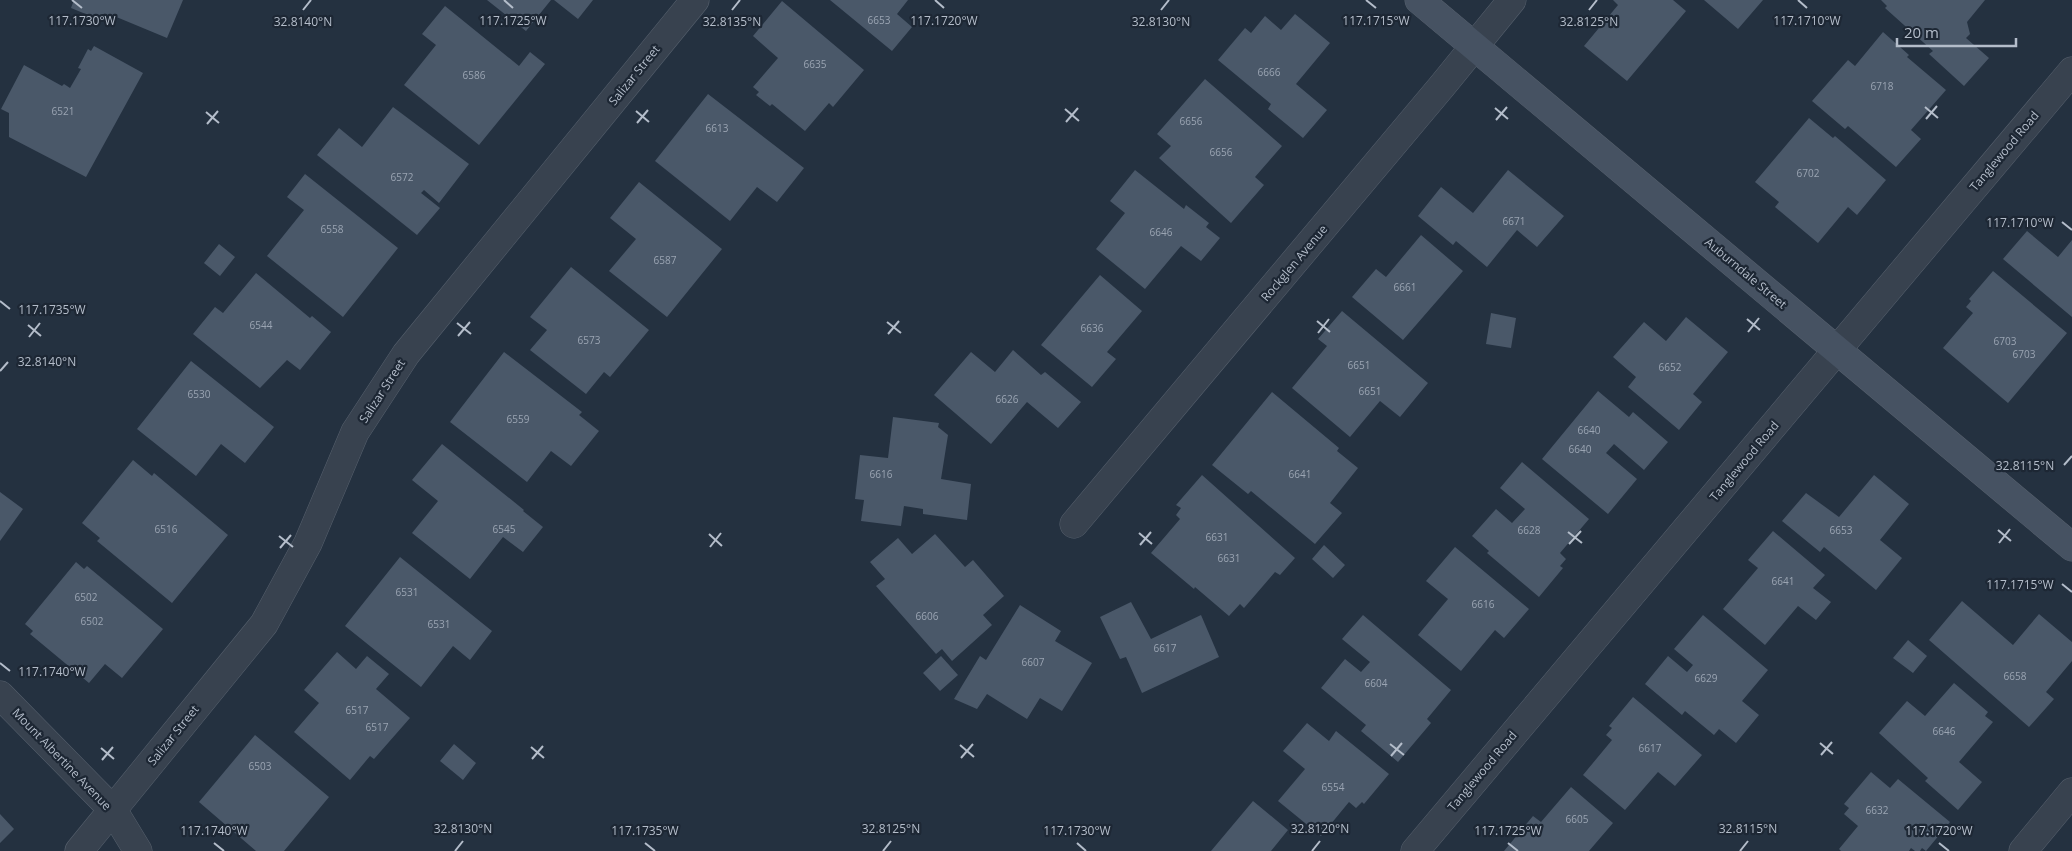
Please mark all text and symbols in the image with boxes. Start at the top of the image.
text: 117.1730°W [48,12,116,29]
text: 117.1725°W [479,12,547,29]
text: 117.1720°W [910,12,978,29]
text: 117.1715°W [1342,12,1410,29]
text: 117.1710°W [1773,12,1841,29]
text: 32.8140°N [274,13,332,30]
text: 32.8135°N [703,13,761,30]
house number: 6653 [868,13,891,27]
text: 32.8130°N [1132,13,1190,30]
text: 32.8125°N [1560,13,1618,30]
scale bar [1897,15,2016,47]
text: 20 m [1904,22,1939,42]
street label: Salizar Street [604,41,664,109]
house number: 6635 [804,57,827,71]
house number: 6666 [1258,65,1281,79]
house number: 6586 [463,68,486,82]
house number: 6718 [1871,79,1894,93]
house number: 6521 [52,104,74,118]
street label: Tanglewood Road [1965,107,2043,195]
house number: 6656 [1180,114,1203,128]
house number: 6613 [706,121,729,135]
house number: 6656 [1210,145,1233,159]
house number: 6702 [1797,166,1820,180]
house number: 6572 [391,170,414,184]
house number: 6671 [1503,214,1525,228]
text: 117.1710°W [1986,214,2054,231]
street label: Rockglen Avenue [1257,221,1331,305]
house number: 6558 [321,222,344,236]
house number: 6646 [1150,225,1173,239]
street label: Auburndale Street [1701,234,1791,312]
house number: 6587 [654,253,677,267]
house number: 6661 [1394,280,1416,294]
text: 117.1735°W [18,301,86,318]
house number: 6544 [250,318,273,332]
house number: 6636 [1081,321,1104,335]
house number: 6573 [578,333,601,347]
house number: 6703 [1994,334,2017,348]
house number: 6703 [2013,347,2036,361]
text: 32.8140°N [18,353,76,370]
street label: Salizar Street [355,356,409,426]
house number: 6651 [1348,358,1370,372]
house number: 6652 [1659,360,1682,374]
house number: 6651 [1359,384,1381,398]
house number: 6530 [188,387,211,401]
house number: 6626 [996,392,1019,406]
house number: 6559 [507,412,530,426]
street label: Tanglewood Road [1705,417,1783,505]
house number: 6640 [1578,423,1601,437]
house number: 6640 [1569,442,1592,456]
text: 32.8115°N [1996,457,2054,474]
house number: 6616 [870,467,893,481]
house number: 6641 [1289,467,1311,481]
house number: 6516 [155,522,178,536]
house number: 6545 [493,522,516,536]
house number: 6628 [1518,523,1541,537]
house number: 6653 [1830,523,1853,537]
house number: 6631 [1206,530,1228,544]
house number: 6631 [1218,551,1240,565]
house number: 6641 [1772,574,1794,588]
text: 117.1715°W [1986,576,2054,593]
house number: 6531 [396,585,418,599]
house number: 6502 [75,590,98,604]
house number: 6616 [1472,597,1495,611]
house number: 6606 [916,609,939,623]
house number: 6502 [81,614,104,628]
house number: 6531 [428,617,450,631]
house number: 6617 [1154,641,1177,655]
house number: 6607 [1022,655,1045,669]
text: 117.1740°W [18,663,86,680]
house number: 6658 [2004,669,2027,683]
house number: 6629 [1695,671,1718,685]
house number: 6604 [1365,676,1388,690]
street label: Salizar Street [143,701,203,769]
house number: 6517 [346,703,369,717]
street label: Mount Albertine Avenue [9,704,116,814]
house number: 6517 [366,720,389,734]
house number: 6646 [1933,724,1956,738]
street label: Tanglewood Road [1443,727,1521,815]
house number: 6617 [1639,741,1662,755]
house number: 6503 [249,759,272,773]
house number: 6554 [1322,780,1345,794]
house number: 6632 [1866,803,1889,817]
house number: 6605 [1566,812,1589,826]
text: 32.8130°N [434,820,492,837]
text: 32.8125°N [862,820,920,837]
text: 32.8120°N [1291,820,1349,837]
text: 32.8115°N [1719,820,1777,837]
text: 117.1740°W [180,822,248,839]
text: 117.1735°W [611,822,679,839]
text: 117.1730°W [1043,822,1111,839]
text: 117.1725°W [1474,822,1542,839]
text: 117.1720°W [1905,822,1973,839]

